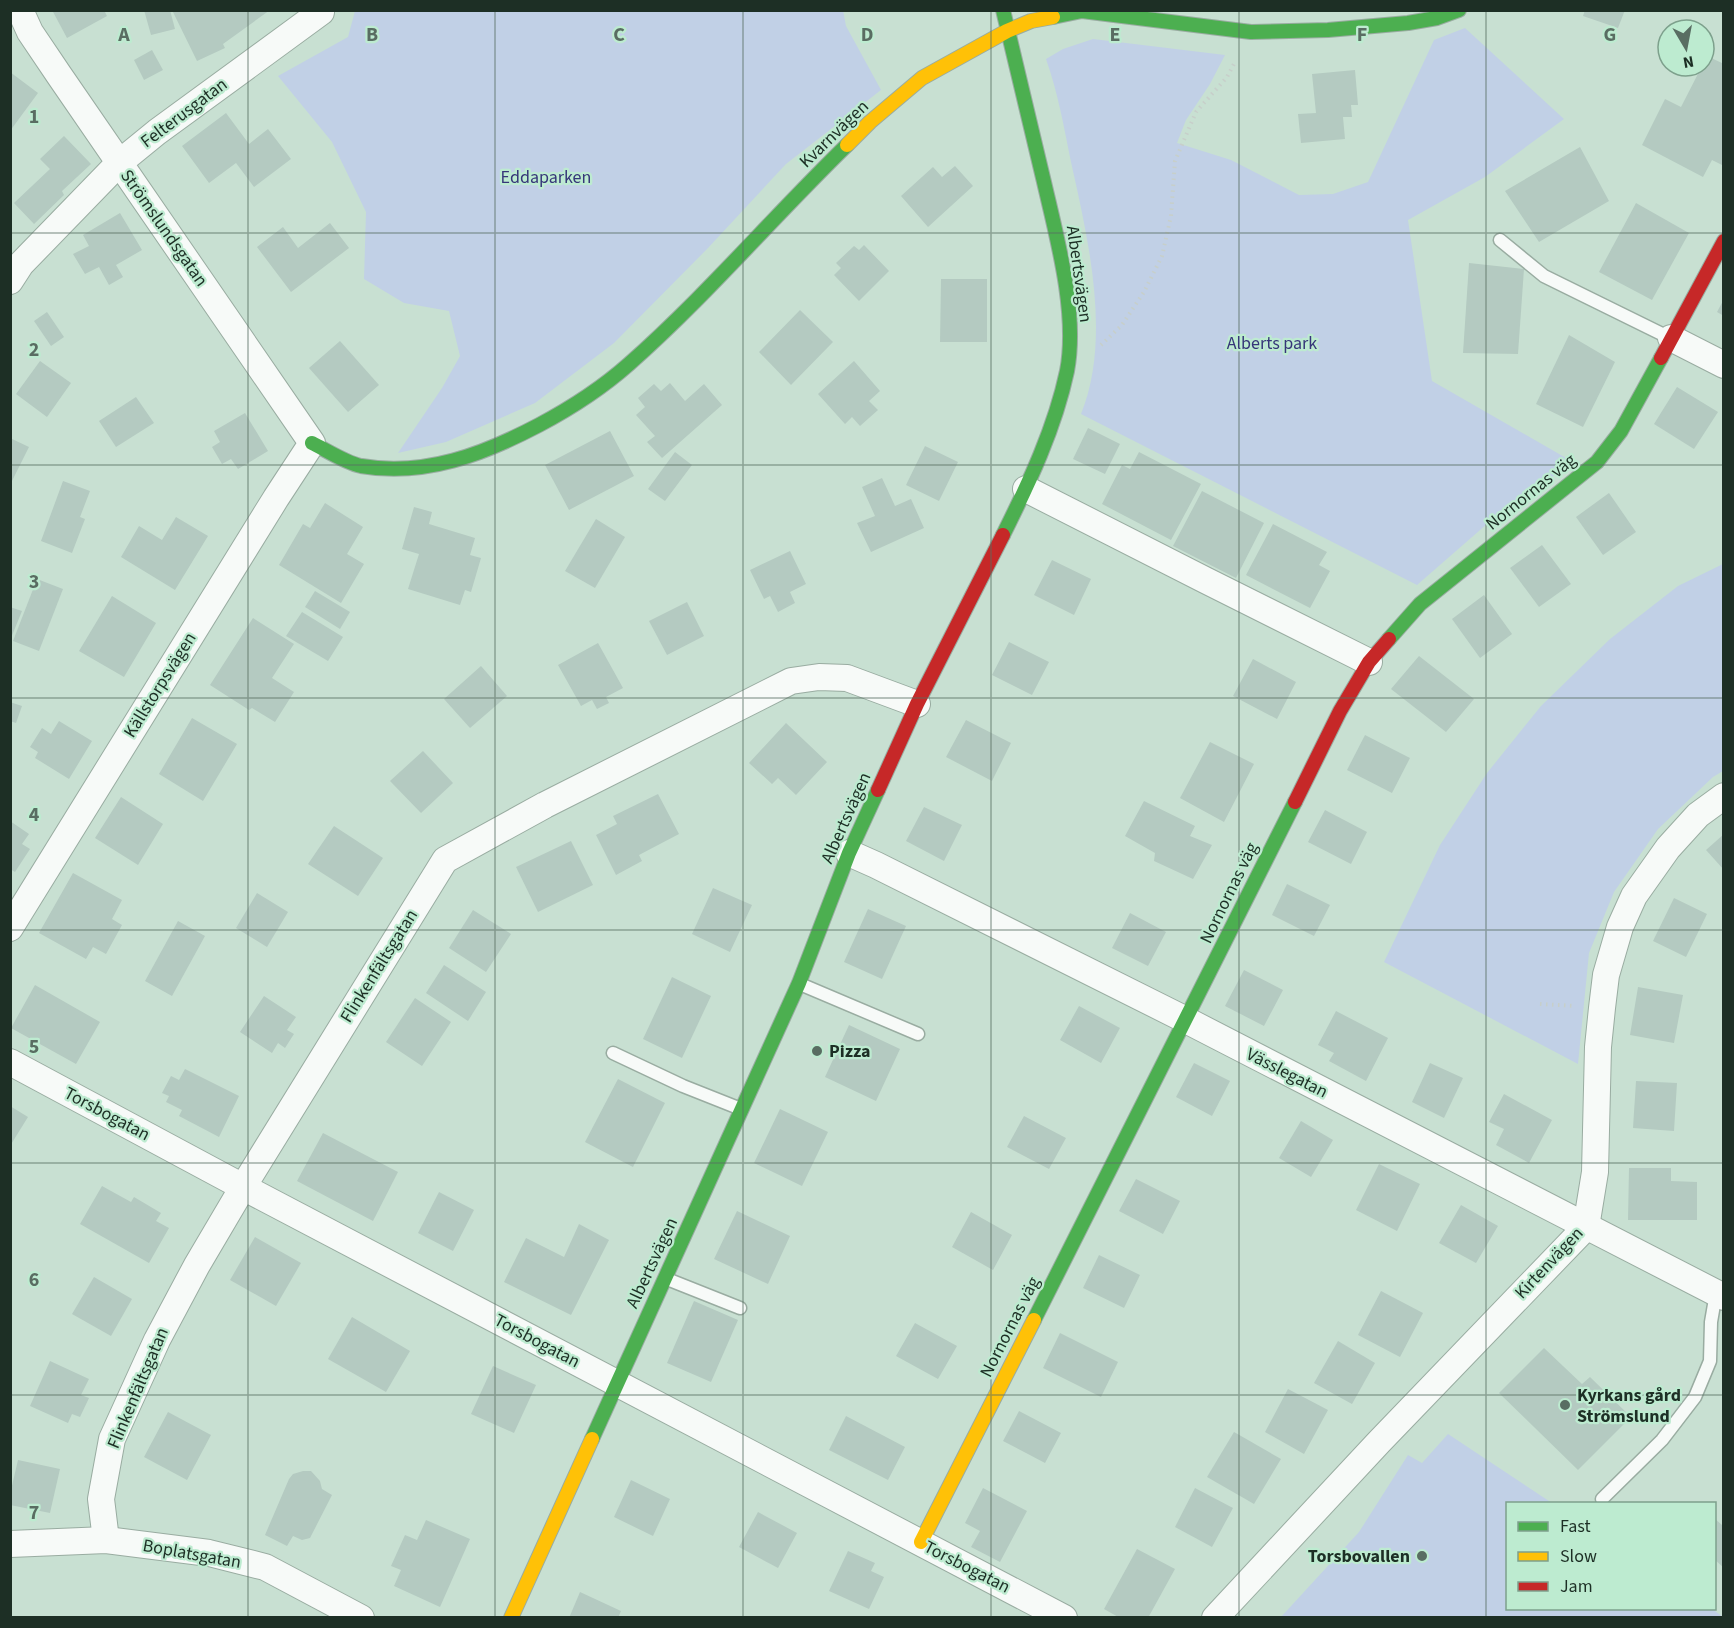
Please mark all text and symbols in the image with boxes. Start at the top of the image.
north arrow [1656,18,1716,78]
text: A [117,21,130,49]
text: B [366,21,378,49]
text: C [613,21,625,49]
text: D [861,21,873,49]
text: E [1110,21,1120,49]
text: F [1357,21,1367,49]
text: G [1604,21,1616,49]
text: N [1681,50,1696,74]
street label: Felterusgatan [135,72,233,154]
street label: Kvarnvägen [794,94,874,174]
text: 1 [29,103,39,131]
street label: Strömslundsgatan [114,164,214,292]
park label: Eddaparken [501,165,591,190]
street label: Albertsvägen [1060,224,1098,324]
park label: Alberts park [1227,331,1317,356]
text: 2 [29,336,39,364]
street label: Nornornas väg [1480,448,1582,536]
text: 3 [29,568,39,596]
street label: Källstorpsvägen [118,628,202,742]
street label: Albertsvägen [815,768,877,868]
text: 4 [29,801,40,829]
street label: Nornornas väg [1194,838,1264,948]
street label: Flinkenfältsgatan [334,905,424,1027]
text: 5 [29,1033,39,1061]
place label: Pizza [829,1039,871,1064]
street label: Vässlegatan [1242,1042,1332,1104]
marker: Pizza [810,1044,824,1058]
street label: Torsbogatan [60,1081,154,1147]
street label: Albertsvägen [620,1213,684,1313]
street label: Kirtenvägen [1509,1221,1589,1305]
text: 6 [29,1266,39,1294]
street label: Nornornas väg [974,1272,1046,1382]
street label: Torsbogatan [490,1308,584,1374]
street label: Flinkenfältsgatan [101,1324,175,1452]
place label: Kyrkans gård Strömslund [1577,1383,1681,1429]
marker: Kyrkans gård Strömslund [1558,1398,1572,1412]
text: 7 [29,1499,39,1527]
legend [1506,1502,1716,1610]
text: Fast [1560,1514,1591,1539]
street label: Boplatsgatan [141,1533,243,1575]
street label: Torsbogatan [920,1535,1014,1599]
place label: Torsbovallen [1308,1544,1410,1569]
text: Slow [1560,1544,1597,1569]
marker: Torsbovallen [1415,1549,1429,1563]
text: Jam [1560,1574,1593,1599]

